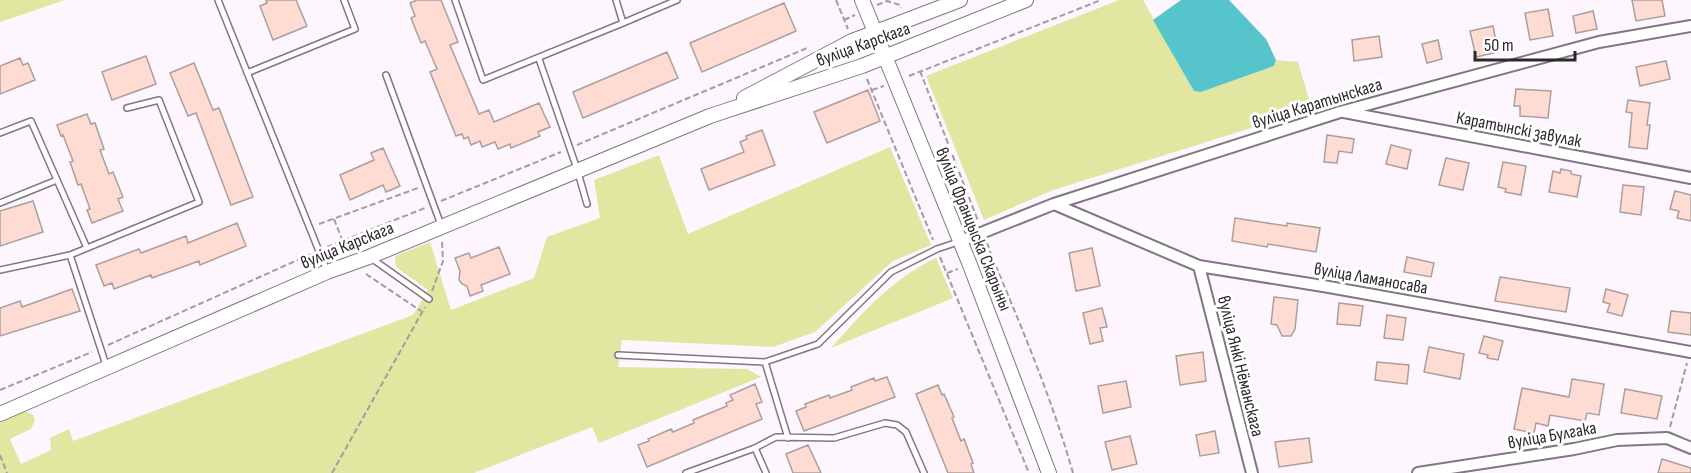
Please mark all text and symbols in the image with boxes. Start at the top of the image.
street label: вуліца Карскага [813,18,913,71]
scale bar [1475,24,1576,62]
text: 50 m [1484,35,1514,56]
street label: вуліца Каратынскага [1250,74,1385,133]
street label: Каратынскі завулак [1455,107,1583,152]
street label: вуліца Францыска Скарыны [931,145,1016,314]
street label: вуліца Карскага [298,217,397,274]
street label: вуліца Ламаносава [1312,258,1430,299]
street label: вуліца Янкі Нёманскага [1213,294,1268,439]
street label: вуліца Булгака [1506,417,1598,454]

